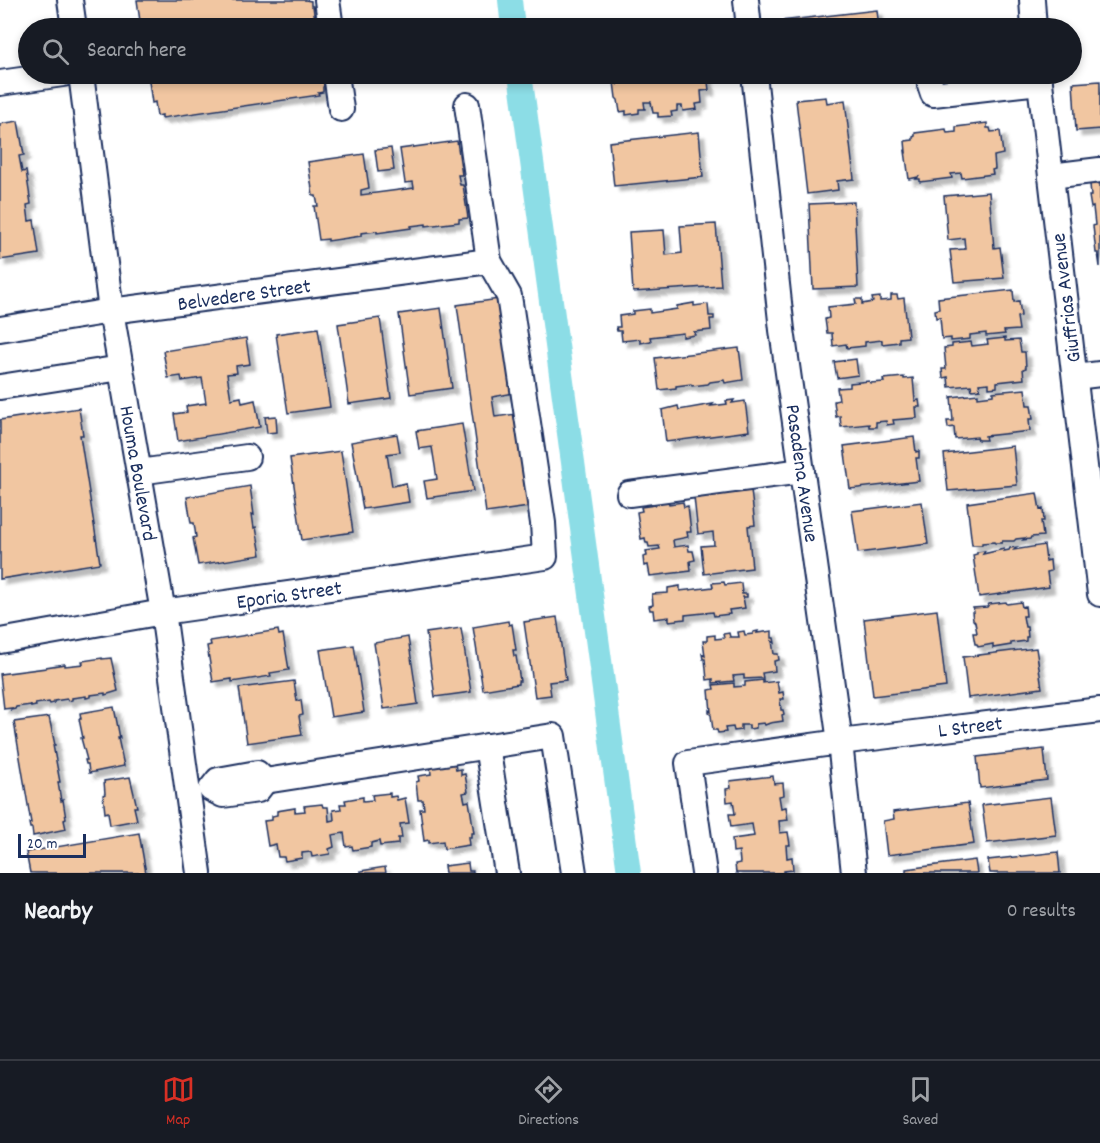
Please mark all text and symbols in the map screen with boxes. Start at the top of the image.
search box [18,18,1082,84]
icon: search [39,35,72,68]
text: Search here [87,36,186,67]
street label: Giuffrias Avenue [1045,231,1091,364]
street label: Belvedere Street [176,273,313,321]
street label: Houma Boulevard [109,403,163,544]
street label: Pasadena Avenue [776,403,825,544]
street label: Eporia Street [235,575,344,619]
street label: L Street [937,710,1004,748]
scale bar [18,831,86,858]
text: 20 m [27,833,57,856]
text: Nearby [24,894,92,931]
text: 0 results [1007,898,1076,926]
tab: Map [162,1073,195,1132]
tab: Directions [518,1073,579,1132]
tab: Saved [902,1073,938,1132]

